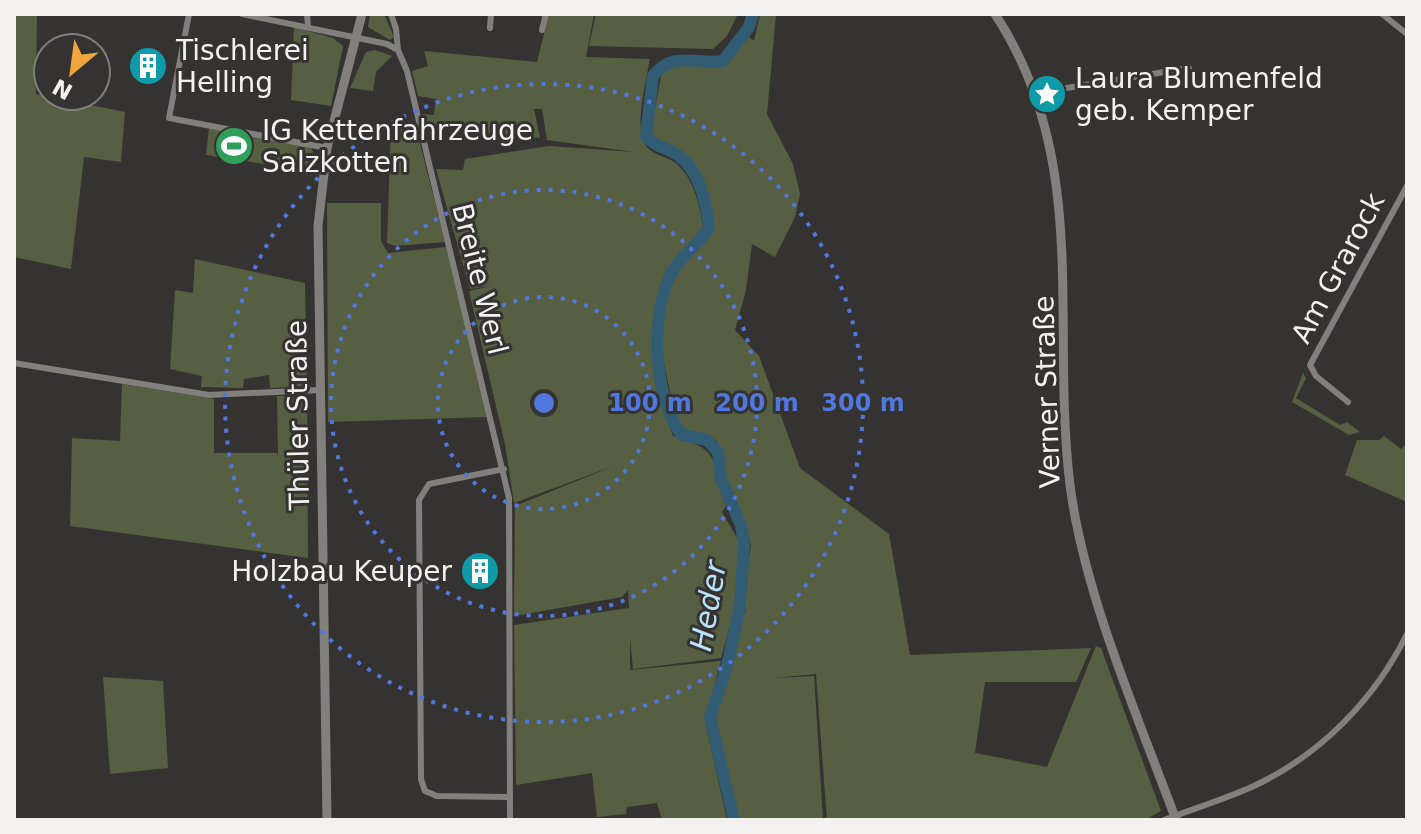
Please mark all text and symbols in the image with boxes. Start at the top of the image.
north arrow [32,32,112,112]
place label: Tischlerei Helling [175,34,309,99]
building icon: Tischlerei Helling [127,45,169,87]
place label: Laura Blumenfeld geb. Kemper [1075,62,1323,127]
place icon: Laura Blumenfeld geb. Kemper [1026,73,1068,115]
text: N [48,74,77,104]
place label: IG Kettenfahrzeuge Salzkotten [262,114,533,179]
sports icon: IG Kettenfahrzeuge Salzkotten [213,125,255,167]
street label: Am Grarock [1285,187,1392,349]
street label: Breite Werl [445,200,515,358]
street label: Verner Straße [1027,295,1067,489]
street label: Thüler Straße [280,320,316,511]
centre of rings [530,389,558,417]
text: 100 m [608,389,692,417]
text: 200 m [715,389,799,417]
text: 300 m [821,389,905,417]
building icon: Holzbau Keuper [459,550,501,592]
place label: Holzbau Keuper [231,555,452,588]
water label: Heder [683,557,733,654]

